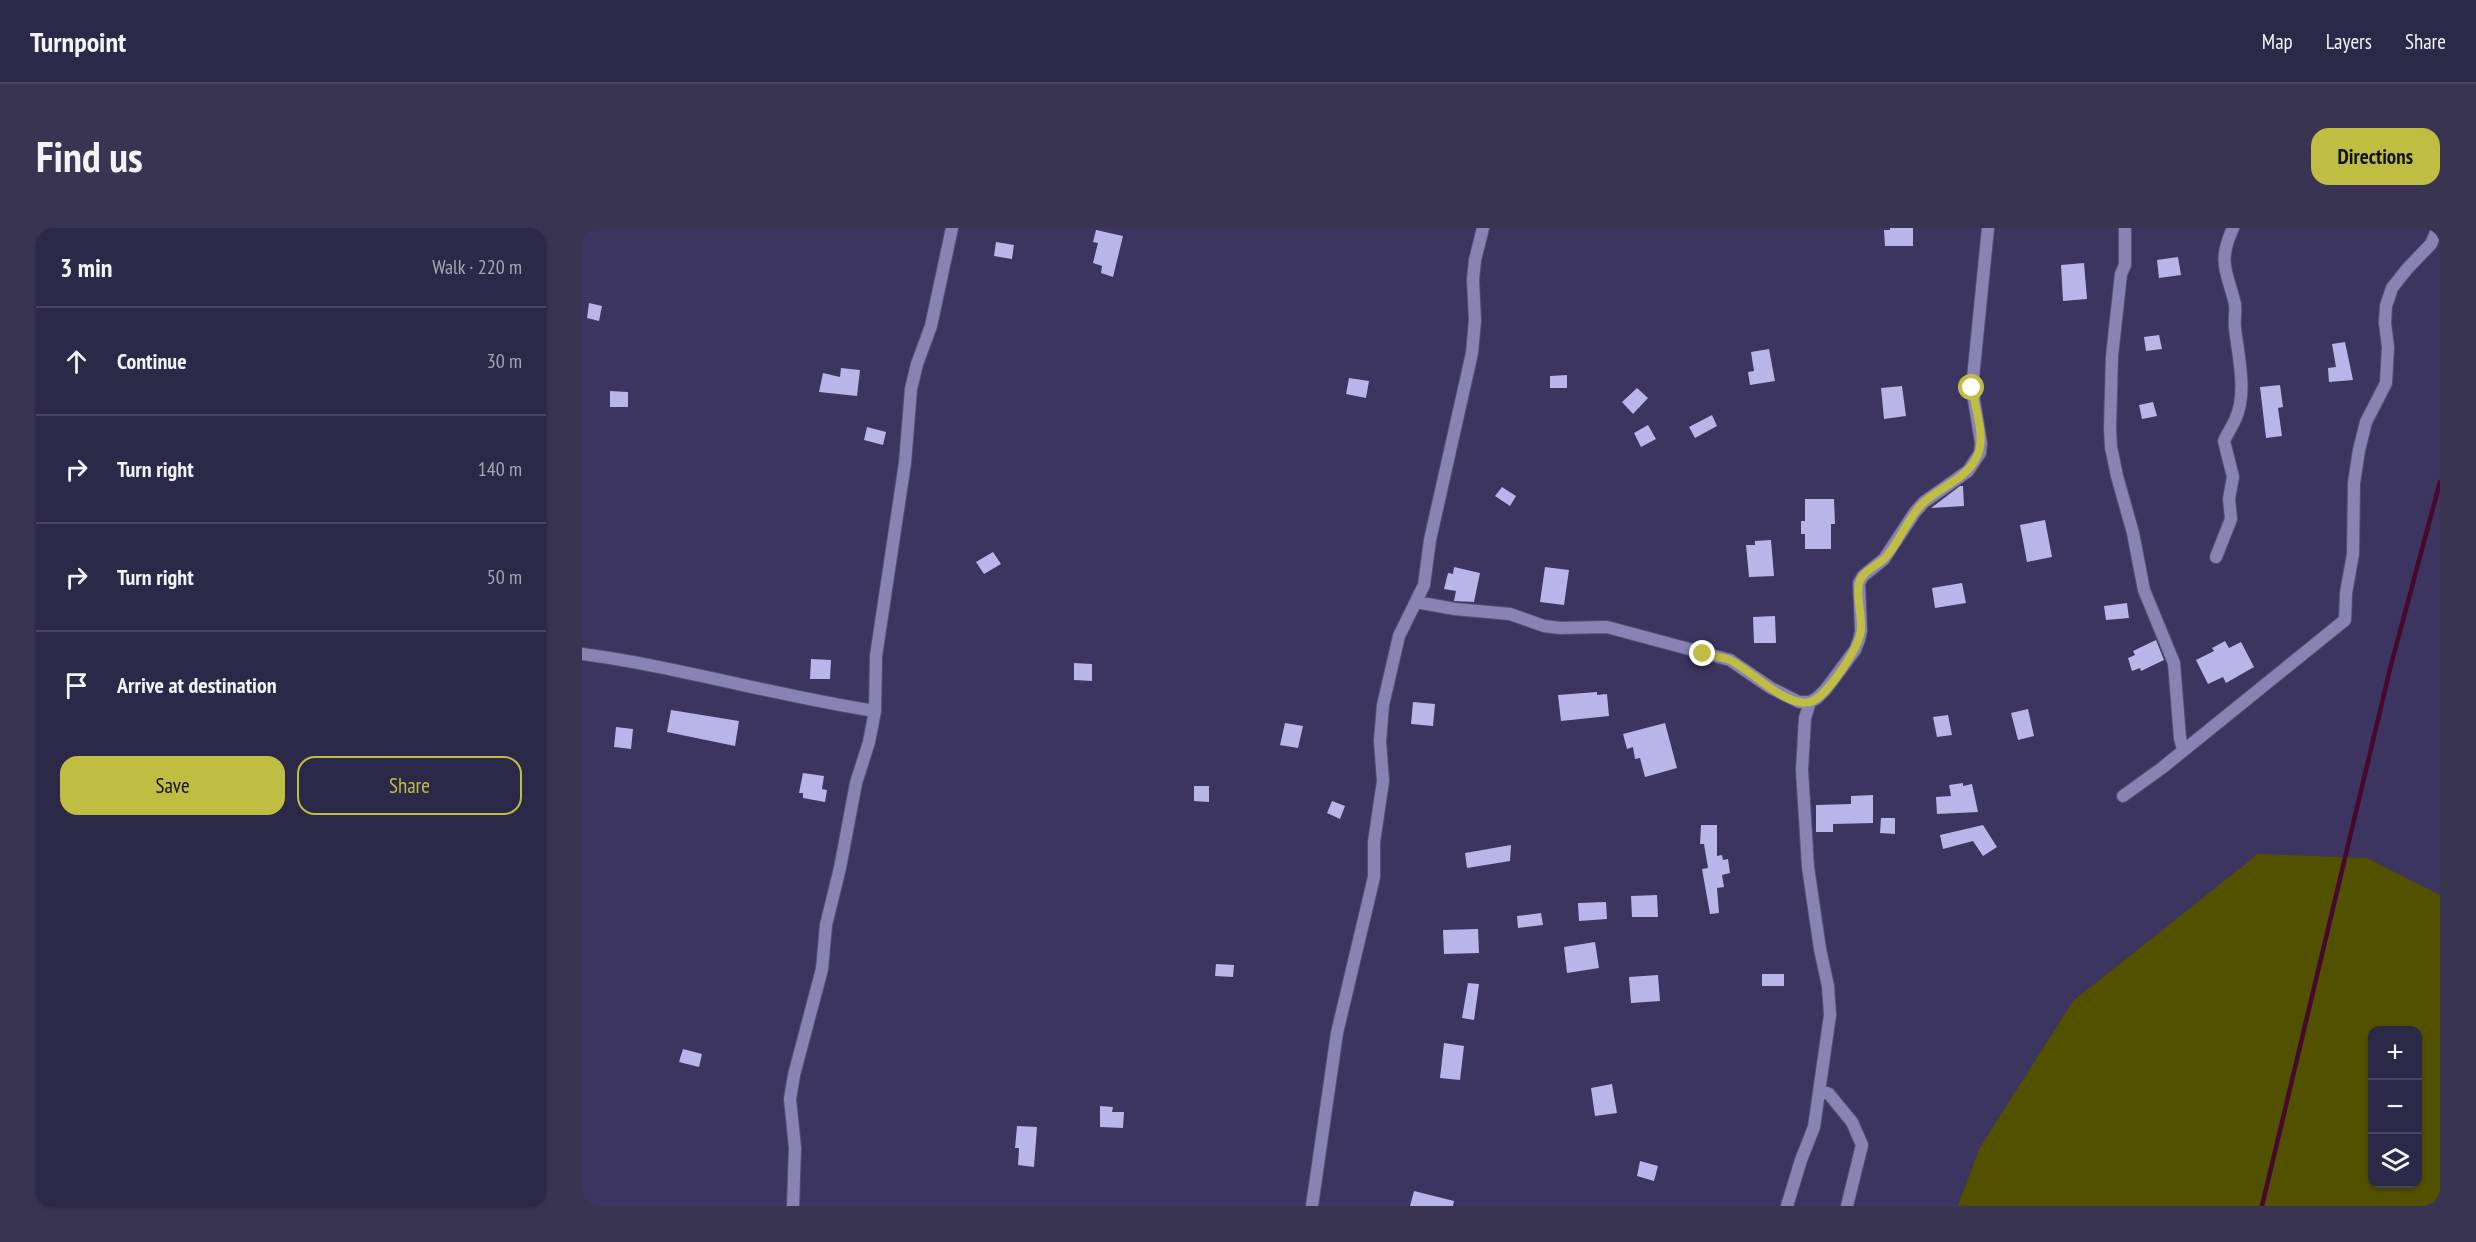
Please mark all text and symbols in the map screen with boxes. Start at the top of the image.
text: Turnpoint [30,23,126,60]
text: Map [2262,28,2293,55]
text: Layers [2326,28,2372,55]
text: Share [2405,28,2446,55]
button: Directions [2311,128,2440,185]
text: Find us [36,129,143,184]
text: 3 min [60,251,113,284]
text: Walk · 220 m [432,254,522,280]
icon: ahead [60,345,93,378]
text: Continue [117,347,187,375]
text: 30 m [487,348,522,374]
route start [1958,374,1984,400]
icon: right [60,453,93,486]
text: Turn right [117,455,194,483]
text: 140 m [478,456,522,482]
icon: right [60,561,93,594]
text: Turn right [117,563,194,591]
text: 50 m [487,564,522,590]
route end [1689,640,1715,666]
icon: arrive [60,669,93,702]
text: Arrive at destination [117,671,277,699]
button: Save [60,756,285,815]
button: Share [297,756,522,815]
map controls [2368,1026,2422,1188]
button: + [2368,1026,2422,1080]
button: − [2368,1080,2422,1134]
button: layers [2368,1134,2422,1188]

